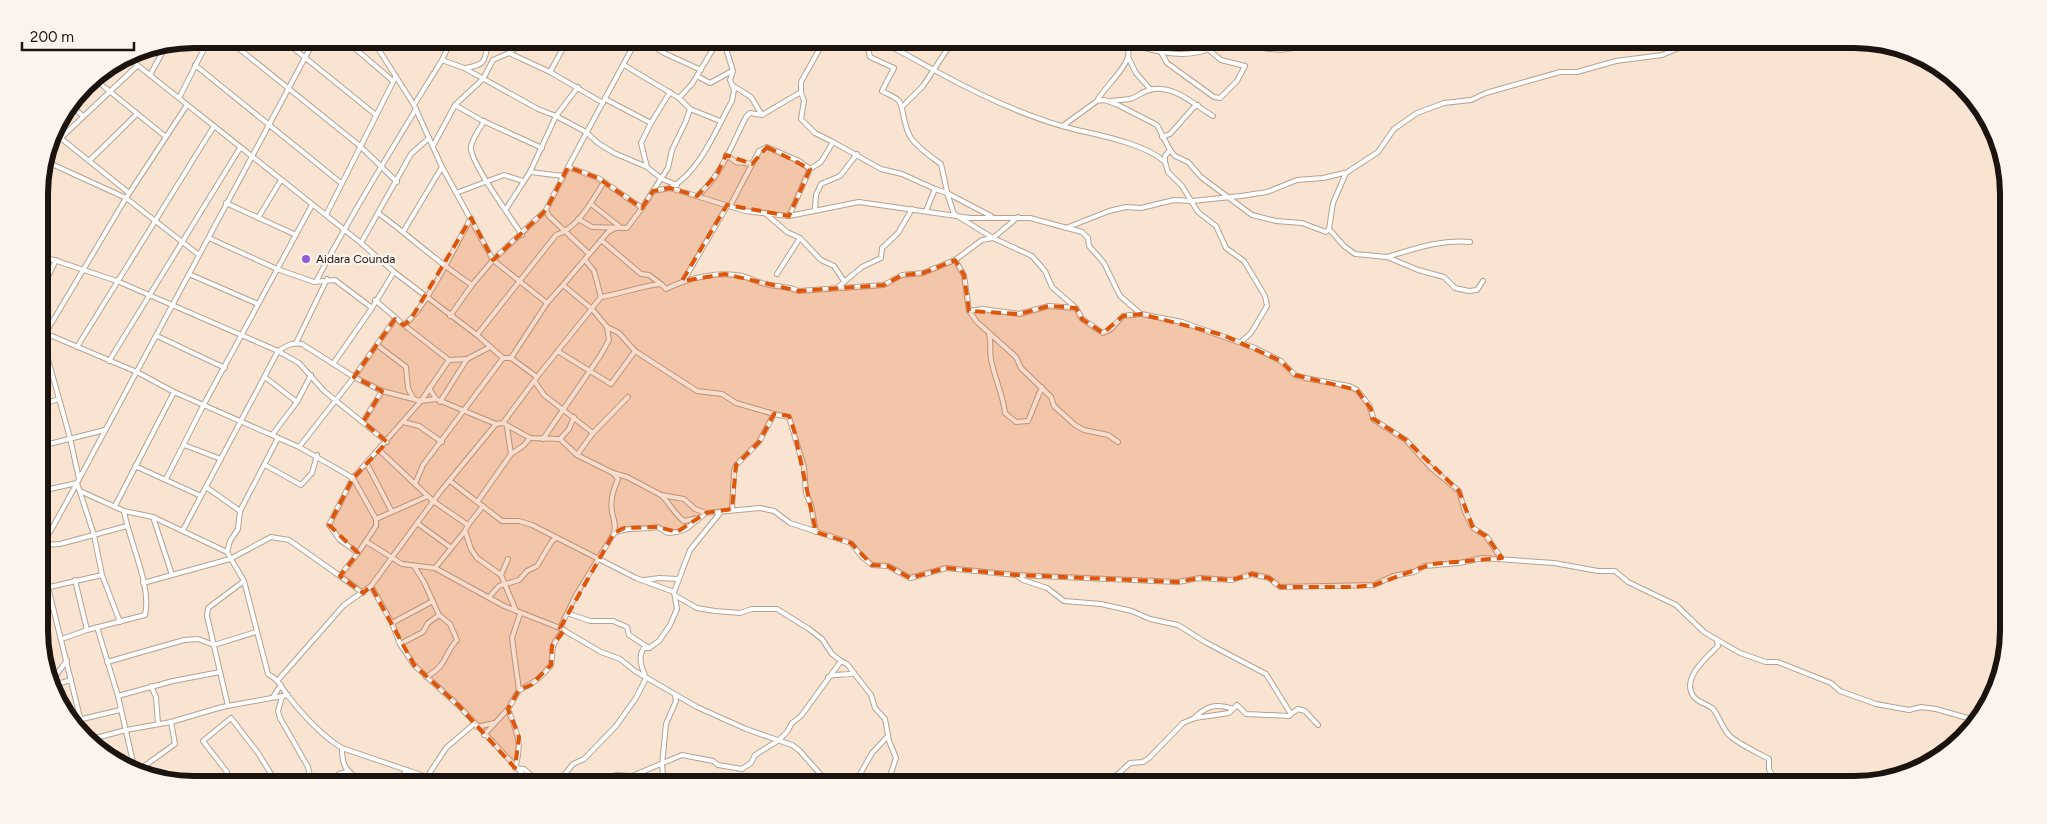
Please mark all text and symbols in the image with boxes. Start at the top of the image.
scale bar [22,20,135,52]
text: 200 m [30,28,74,46]
place label: Aidara Counda [316,252,395,266]
marker: Aidara Counda [300,253,312,265]

